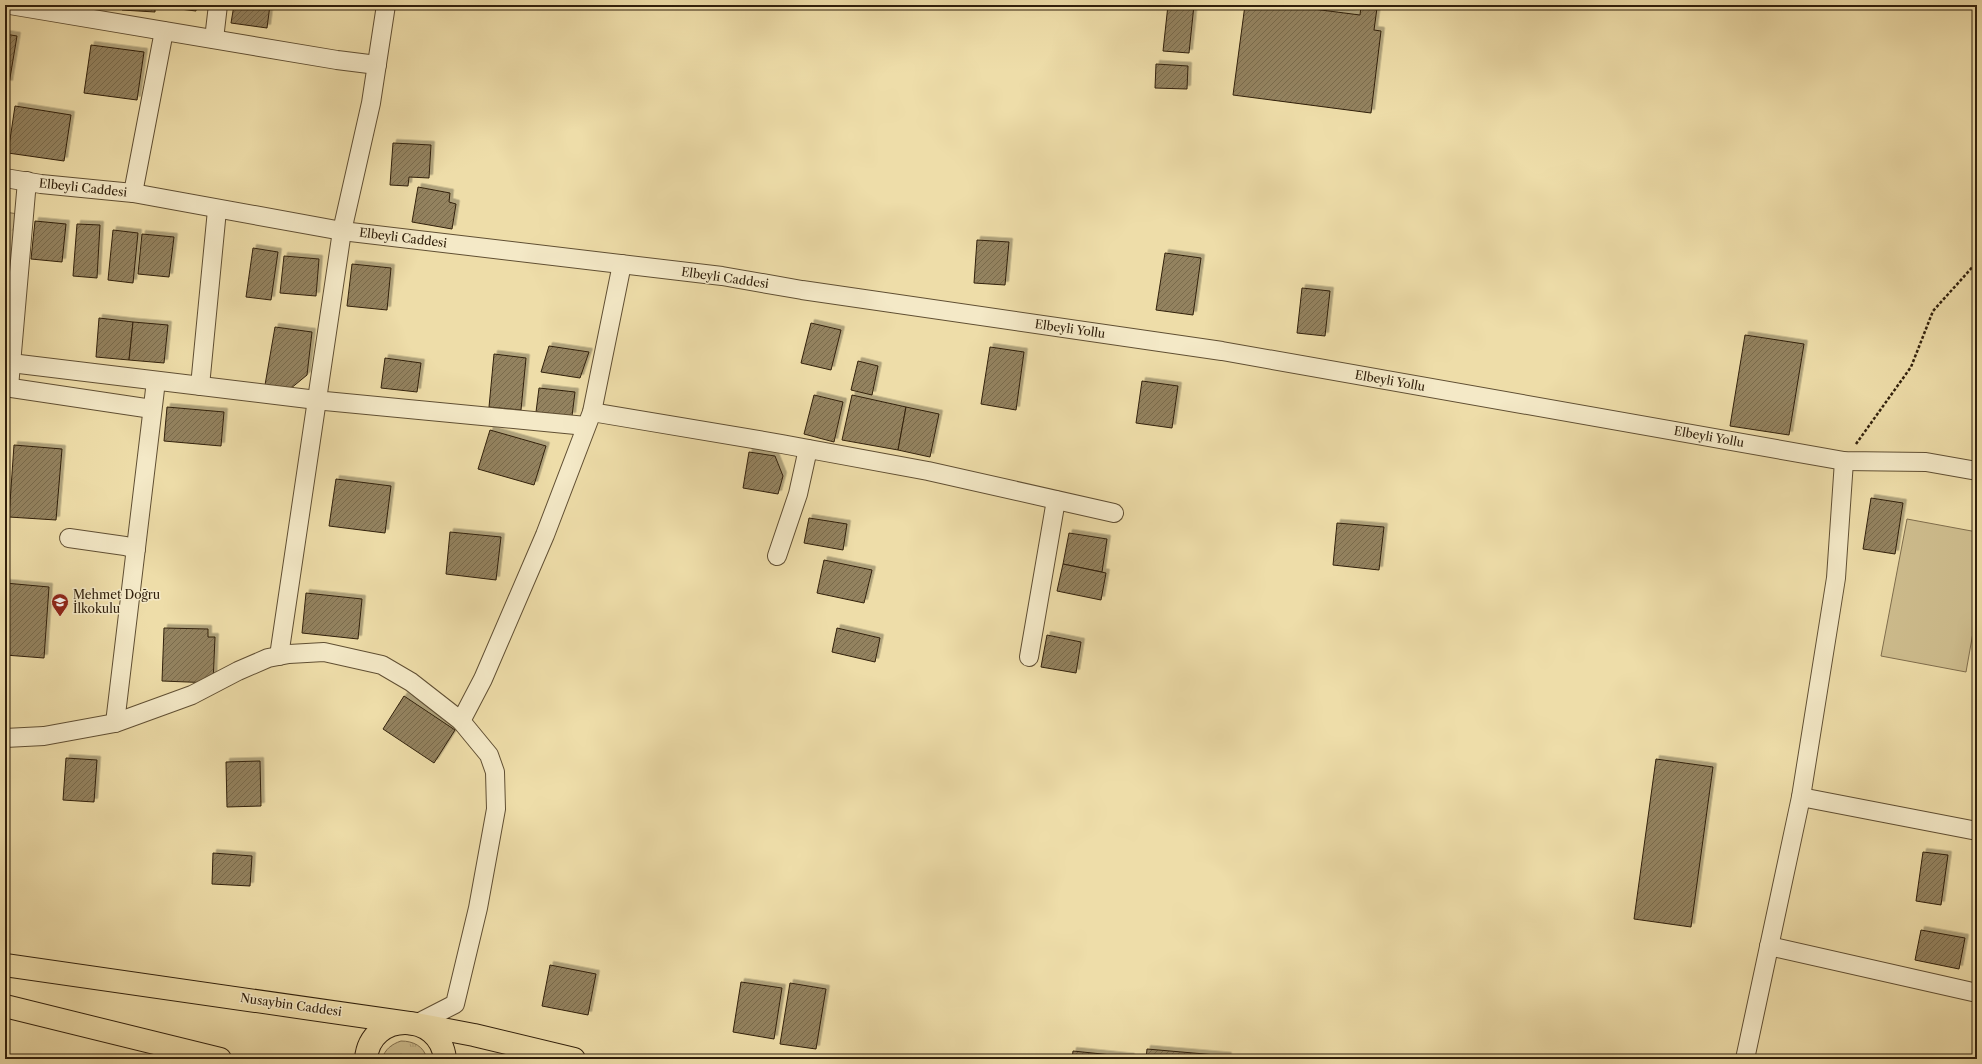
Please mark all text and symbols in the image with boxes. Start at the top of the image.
street label: Elbeyli Caddesi [38,175,128,200]
street label: Elbeyli Caddesi [358,225,448,250]
street label: Elbeyli Caddesi [680,264,770,291]
street label: Elbeyli Yollu [1034,316,1107,341]
street label: Elbeyli Yollu [1354,367,1427,394]
street label: Elbeyli Yollu [1673,423,1746,450]
place label: Mehmet Doğru İlkokulu [73,587,161,616]
school or university icon: Mehmet Doğru İlkokulu [50,592,70,617]
street label: Nusaybin Caddesi [239,990,343,1019]

